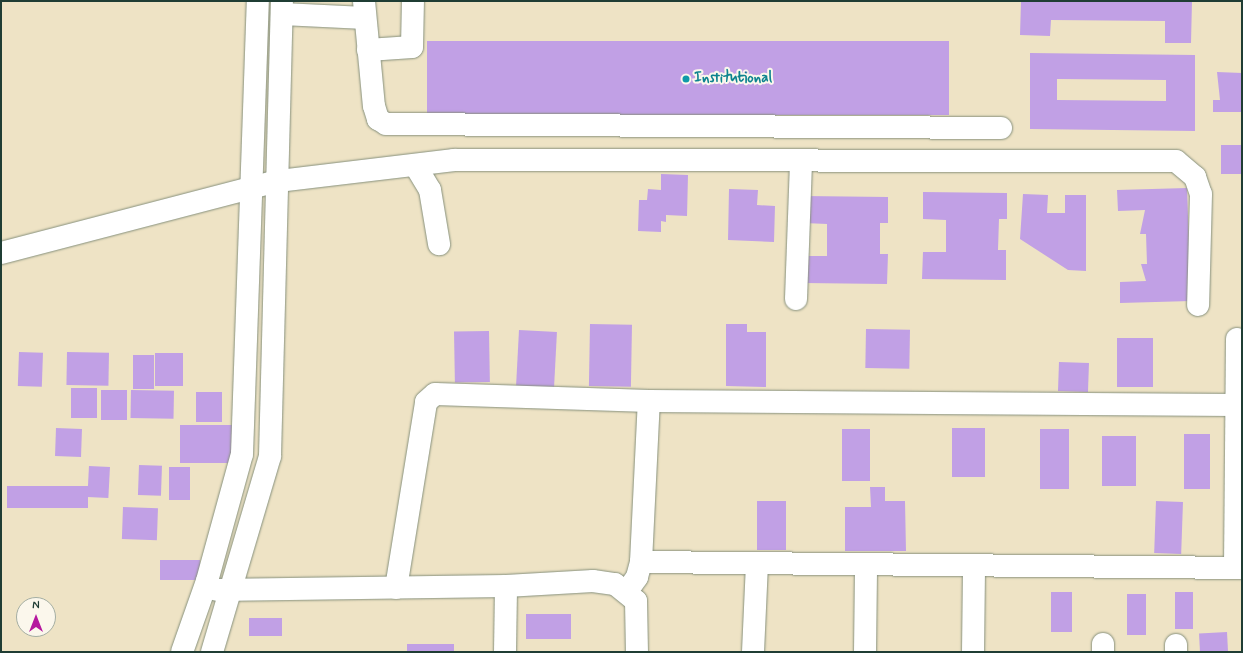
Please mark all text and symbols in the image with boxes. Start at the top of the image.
place label: Institutional [694,70,772,88]
marker: Institutional [681,74,691,84]
north arrow [16,597,56,637]
text: N [32,599,40,613]

